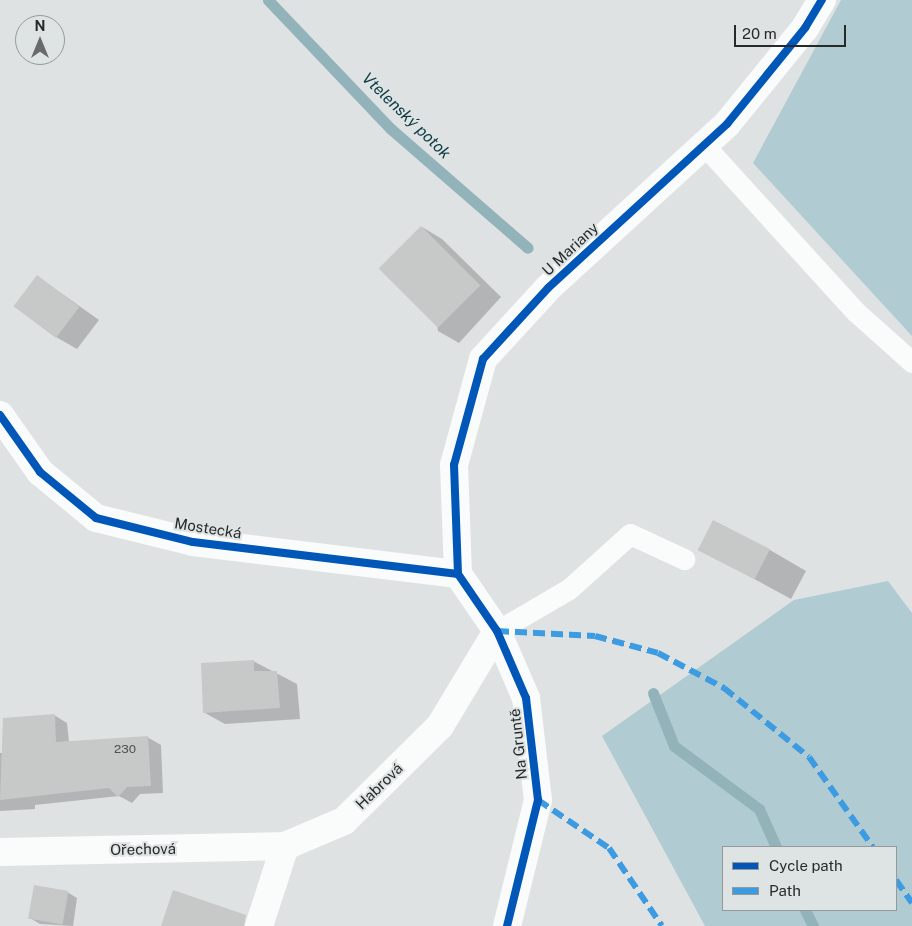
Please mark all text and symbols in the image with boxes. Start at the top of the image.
north arrow [15,15,65,65]
scale bar [737,15,850,47]
text: N [35,18,45,34]
text: 20 m [742,25,777,42]
water label: Vtelenský potok [358,69,454,163]
street label: U Mariany [538,219,602,279]
street label: Mostecká [173,514,243,542]
street label: Na Gruntě [505,708,531,780]
house number: 230 [114,743,136,757]
street label: Habrová [352,759,406,813]
street label: Ořechová [110,839,176,859]
legend [722,846,897,911]
text: Cycle path [769,857,843,874]
text: Path [769,882,801,899]

